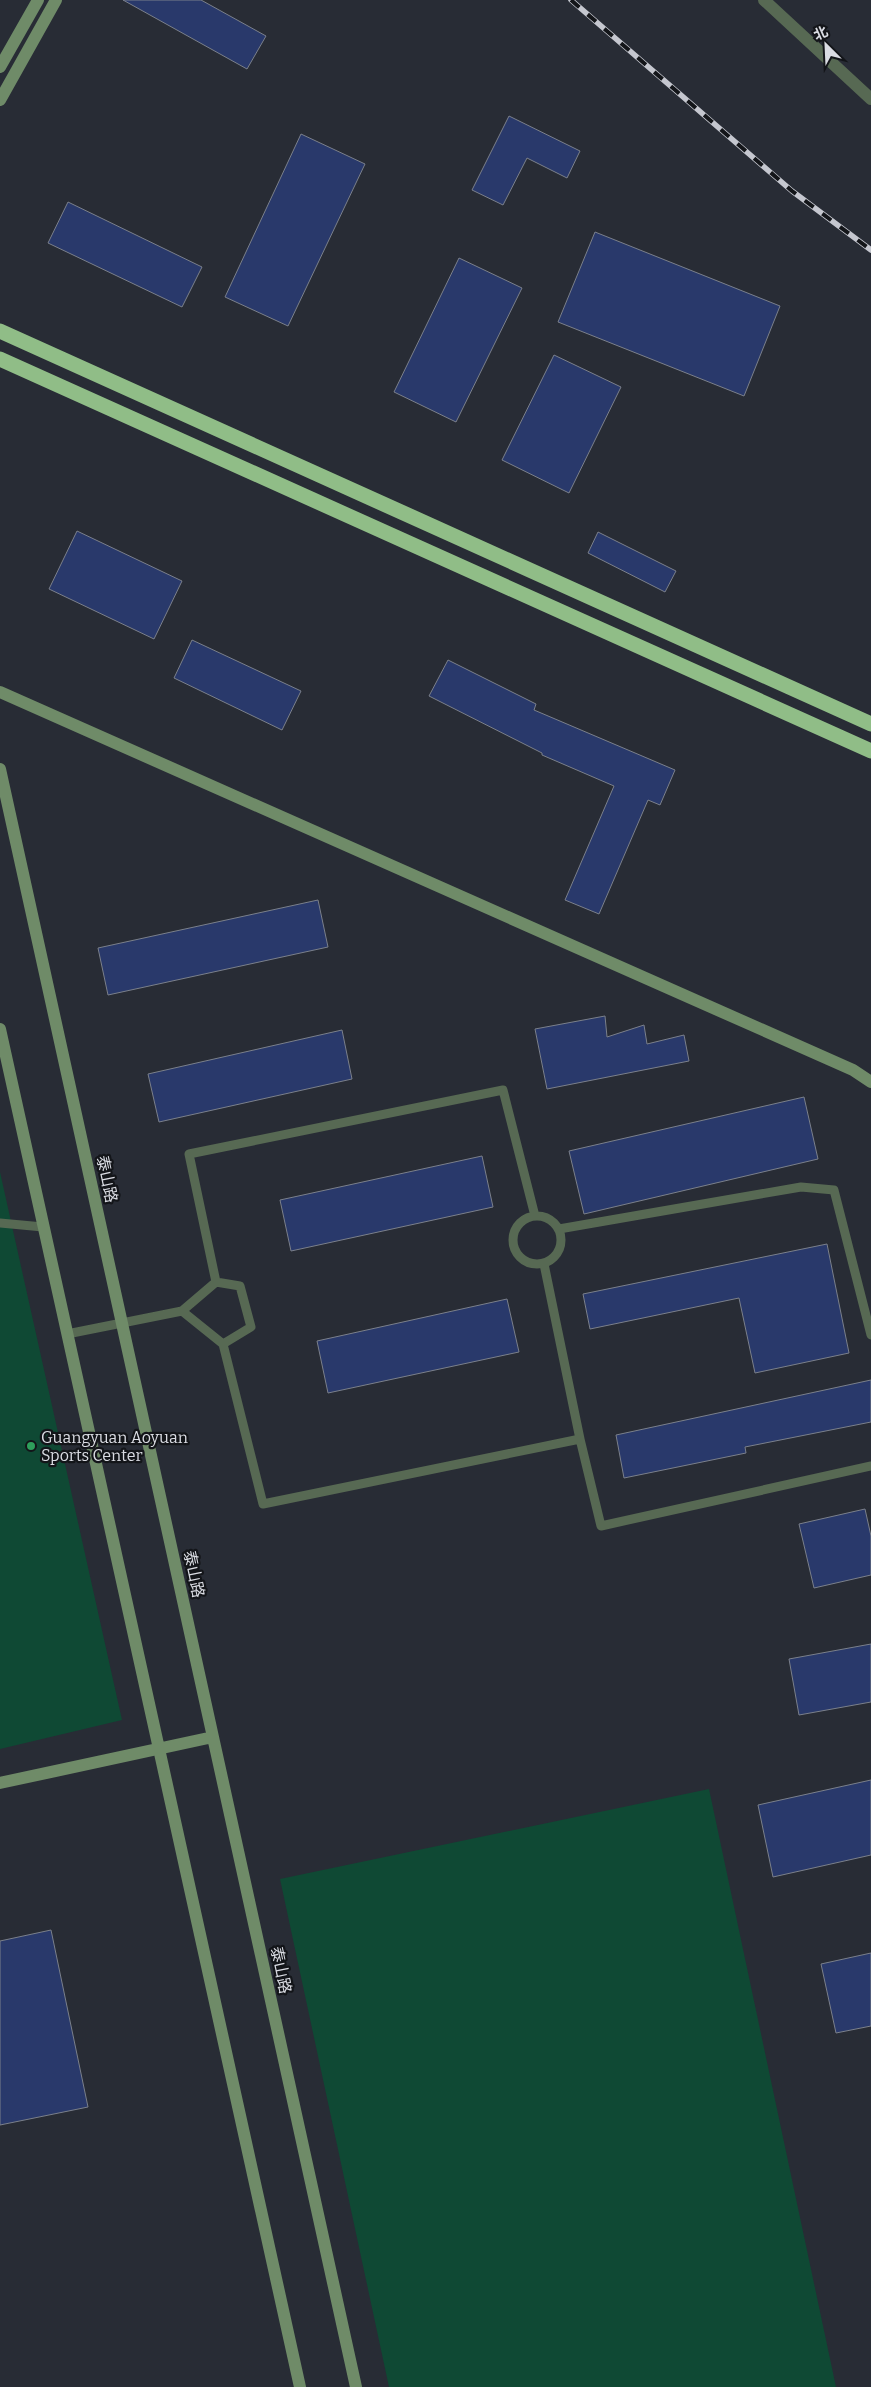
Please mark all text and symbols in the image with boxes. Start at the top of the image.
north arrow [801,20,851,70]
text: 北 [811,23,831,44]
street label: 泰山路 [93,1154,121,1204]
place label: Guangyuan Aoyuan Sports Center [41,1428,188,1465]
marker: Guangyuan Aoyuan Sports Center [25,1440,37,1452]
street label: 泰山路 [180,1549,208,1599]
street label: 泰山路 [267,1945,295,1995]

